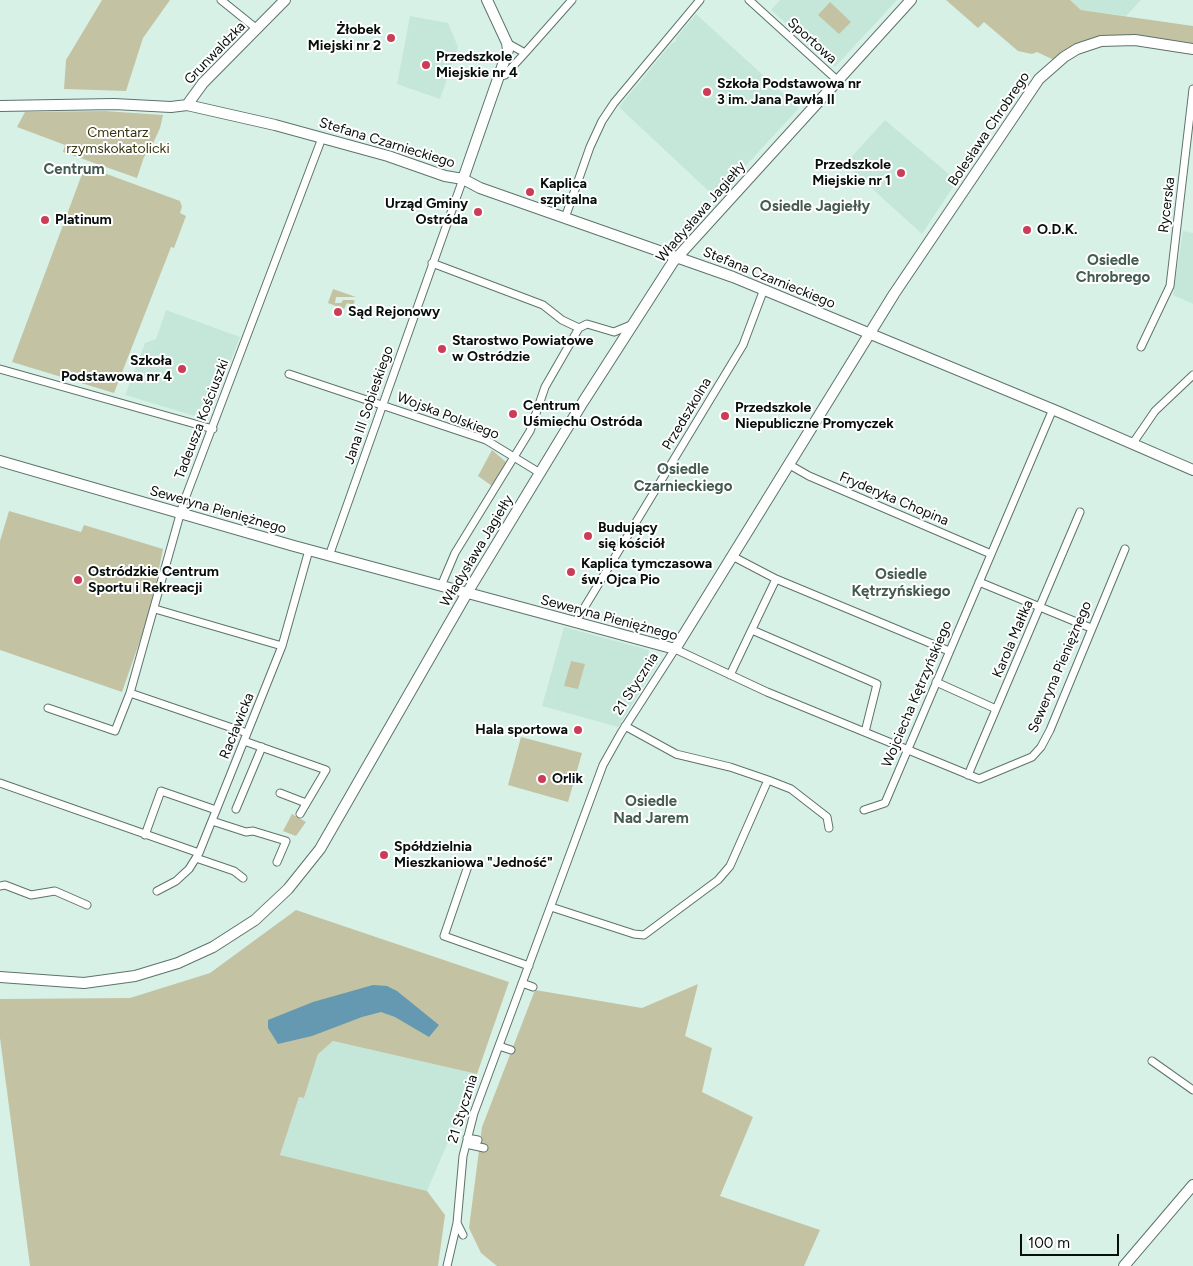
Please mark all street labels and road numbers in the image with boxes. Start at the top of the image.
street label: Sportowa [784,14,840,68]
street label: Grunwaldzka [181,18,249,88]
street label: Bolesława Chrobrego [945,69,1033,189]
street label: Stefana Czarnieckiego [317,114,457,172]
street label: Władysława Jagiełły [653,158,749,266]
street label: Rycerska [1155,176,1179,234]
street label: Stefana Czarnieckiego [700,244,838,312]
street label: Jana III Sobieskiego [341,344,397,466]
street label: Tadeusza Kościuszki [171,357,233,481]
street label: Przedszkolna [659,375,715,453]
street label: Wojska Polskiego [394,389,502,443]
street label: Fryderyka Chopina [837,468,951,530]
street label: Seweryna Pieniężnego [148,482,288,538]
street label: Władysława Jagiełły [437,492,517,610]
street label: Seweryna Pieniężnego [539,592,679,644]
street label: Karola Małłka [989,598,1037,680]
street label: Seweryna Pieniężnego [1025,599,1095,735]
street label: Wojciecha Kętrzyńskiego [878,618,956,770]
street label: 21 Stycznia [610,650,662,718]
street label: Racławicka [216,690,258,762]
street label: 21 Stycznia [445,1073,481,1145]

